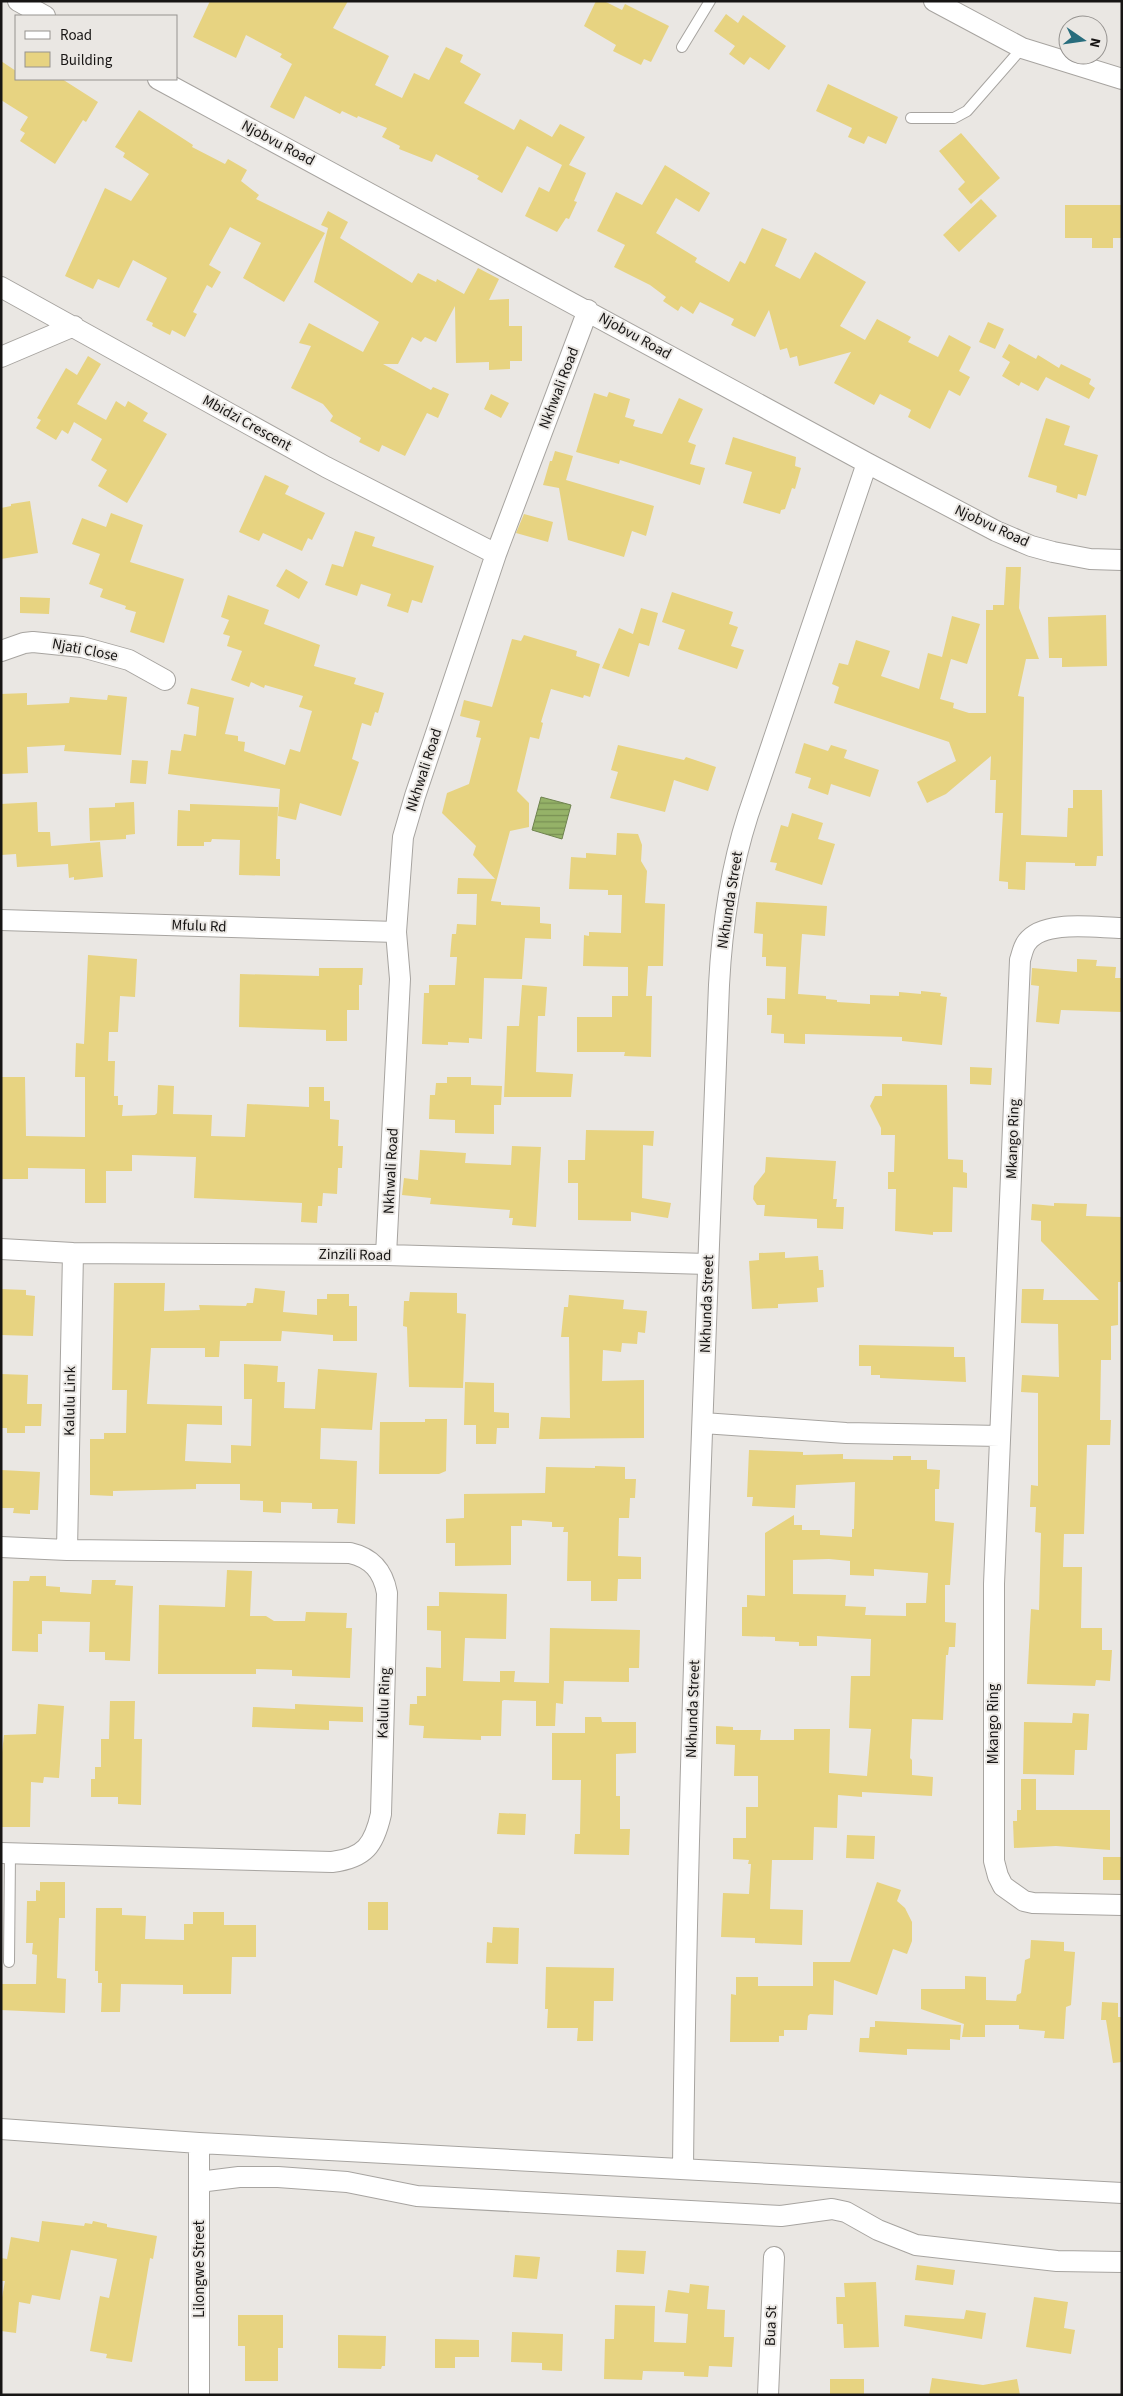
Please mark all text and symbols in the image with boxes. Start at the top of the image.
legend [15,15,178,80]
north arrow [1058,15,1108,65]
text: Road [60,25,92,46]
text: N [1084,36,1105,49]
text: Building [60,50,113,71]
street label: Njobvu Road [238,115,318,171]
street label: Njobvu Road [595,307,675,365]
street label: Nkhwali Road [534,344,584,432]
street label: Mbidzi Crescent [199,390,295,456]
street label: Njobvu Road [951,500,1033,552]
street label: Njati Close [50,633,120,667]
street label: Nkhwali Road [401,726,447,814]
street label: Nkhunda Street [712,850,748,950]
street label: Mfulu Rd [171,915,227,937]
street label: Mkango Ring [1001,1098,1025,1180]
street label: Nkhwali Road [378,1127,404,1215]
street label: Zinzili Road [318,1244,392,1266]
street label: Nkhunda Street [695,1255,719,1353]
street label: Kalulu Link [59,1365,81,1436]
street label: Nkhunda Street [681,1660,705,1758]
street label: Kalulu Ring [372,1667,396,1739]
street label: Mkango Ring [983,1683,1004,1764]
street label: Lilongwe Street [189,2220,210,2318]
street label: Bua St [760,2306,782,2346]

